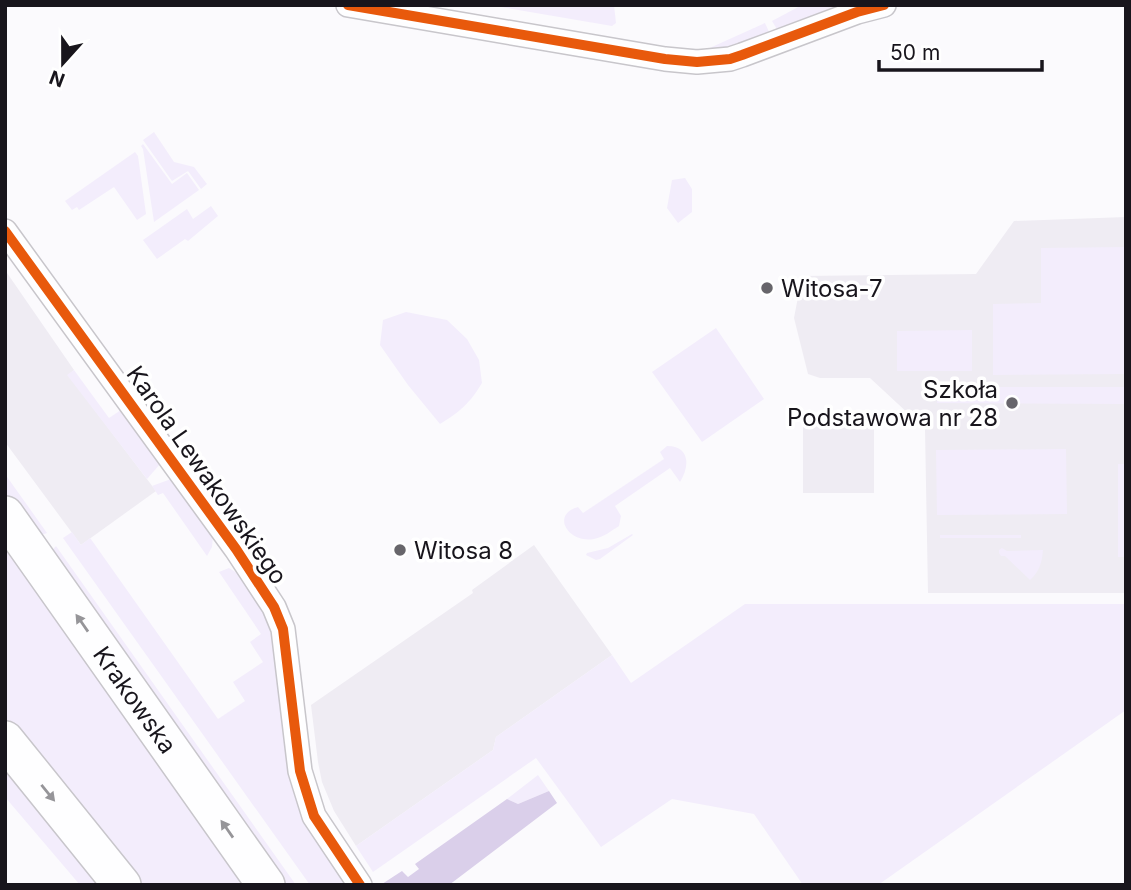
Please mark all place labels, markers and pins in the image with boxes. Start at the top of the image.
place label: Witosa-7 [781,274,883,303]
marker: Witosa-7 [759,280,775,296]
place label: Szkoła Podstawowa nr 28 [787,375,998,432]
marker: Szkoła Podstawowa nr 28 [1004,395,1020,411]
place label: Witosa 8 [414,536,513,565]
marker: Witosa 8 [392,542,408,558]

